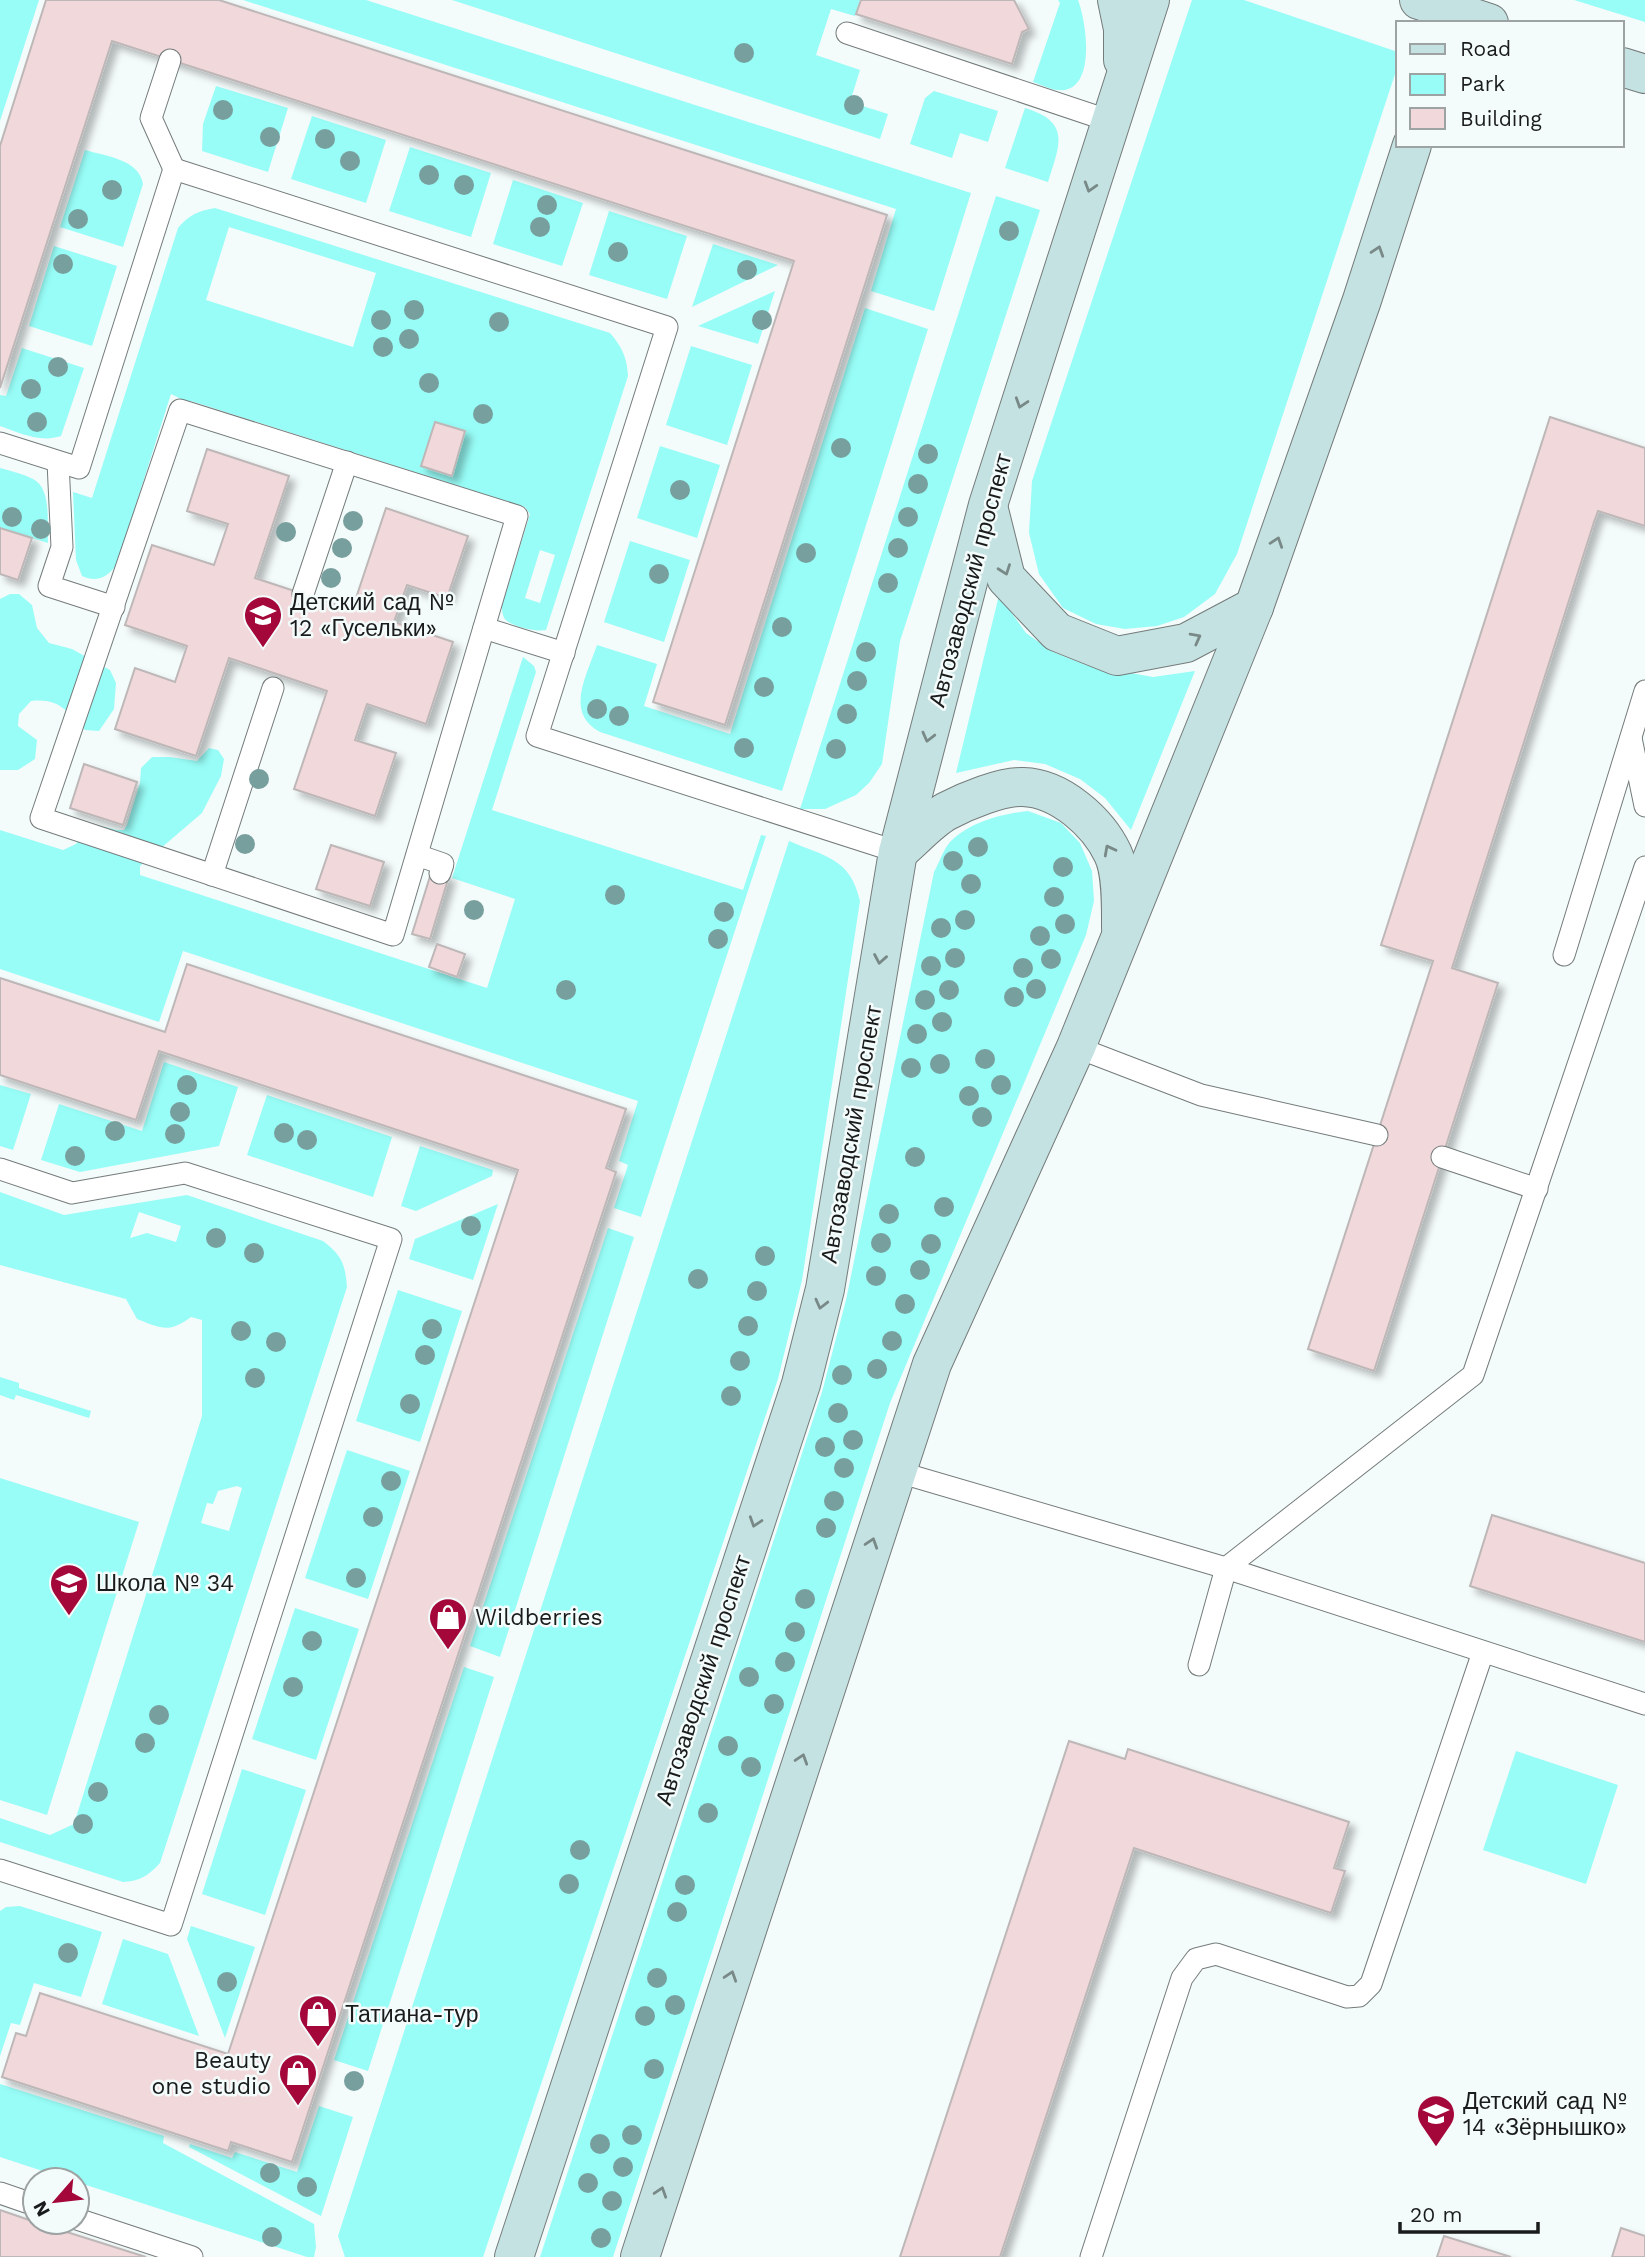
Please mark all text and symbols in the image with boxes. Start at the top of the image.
legend [1396,21,1624,147]
text: Road [1460,36,1511,61]
text: Park [1460,71,1505,96]
text: Building [1460,106,1542,131]
one-way arrow [1084,180,1098,192]
one-way arrow [1369,245,1384,257]
one-way arrow [1014,397,1029,409]
street label: Автозаводский проспект [924,450,1017,710]
one-way arrow [1269,537,1283,549]
one-way arrow [997,564,1011,576]
place label: Детский сад № 12 «Гусельки» [290,589,454,642]
school or university icon: Детский сад № 12 «Гусельки» [242,594,284,649]
one-way arrow [1189,633,1201,646]
one-way arrow [922,731,936,743]
one-way arrow [1104,845,1117,858]
one-way arrow [873,953,888,965]
street label: Автозаводский проспект [815,1002,888,1265]
one-way arrow [815,1298,829,1310]
one-way arrow [749,1515,764,1527]
one-way arrow [864,1537,878,1550]
street label: Автозаводский проспект [650,1551,757,1809]
school or university icon: Школа № 34 [48,1562,90,1617]
place label: Школа № 34 [96,1570,234,1597]
shop icon: Wildberries [427,1596,469,1651]
place label: Wildberries [475,1604,603,1631]
one-way arrow [793,1754,808,1766]
one-way arrow [723,1970,738,1982]
shop icon: Татиана-тур [297,1993,339,2048]
place label: Татиана-тур [345,2001,479,2028]
place label: Beauty one studio [152,2047,271,2100]
shop icon: Beauty one studio [277,2052,319,2107]
place label: Детский сад № 14 «Зёрнышко» [1463,2088,1627,2141]
school or university icon: Детский сад № 14 «Зёрнышко» [1415,2093,1457,2148]
north arrow [21,2166,91,2236]
one-way arrow [653,2186,667,2199]
scale bar [1400,2190,1538,2234]
text: N [28,2197,55,2220]
text: 20 m [1410,2202,1462,2227]

